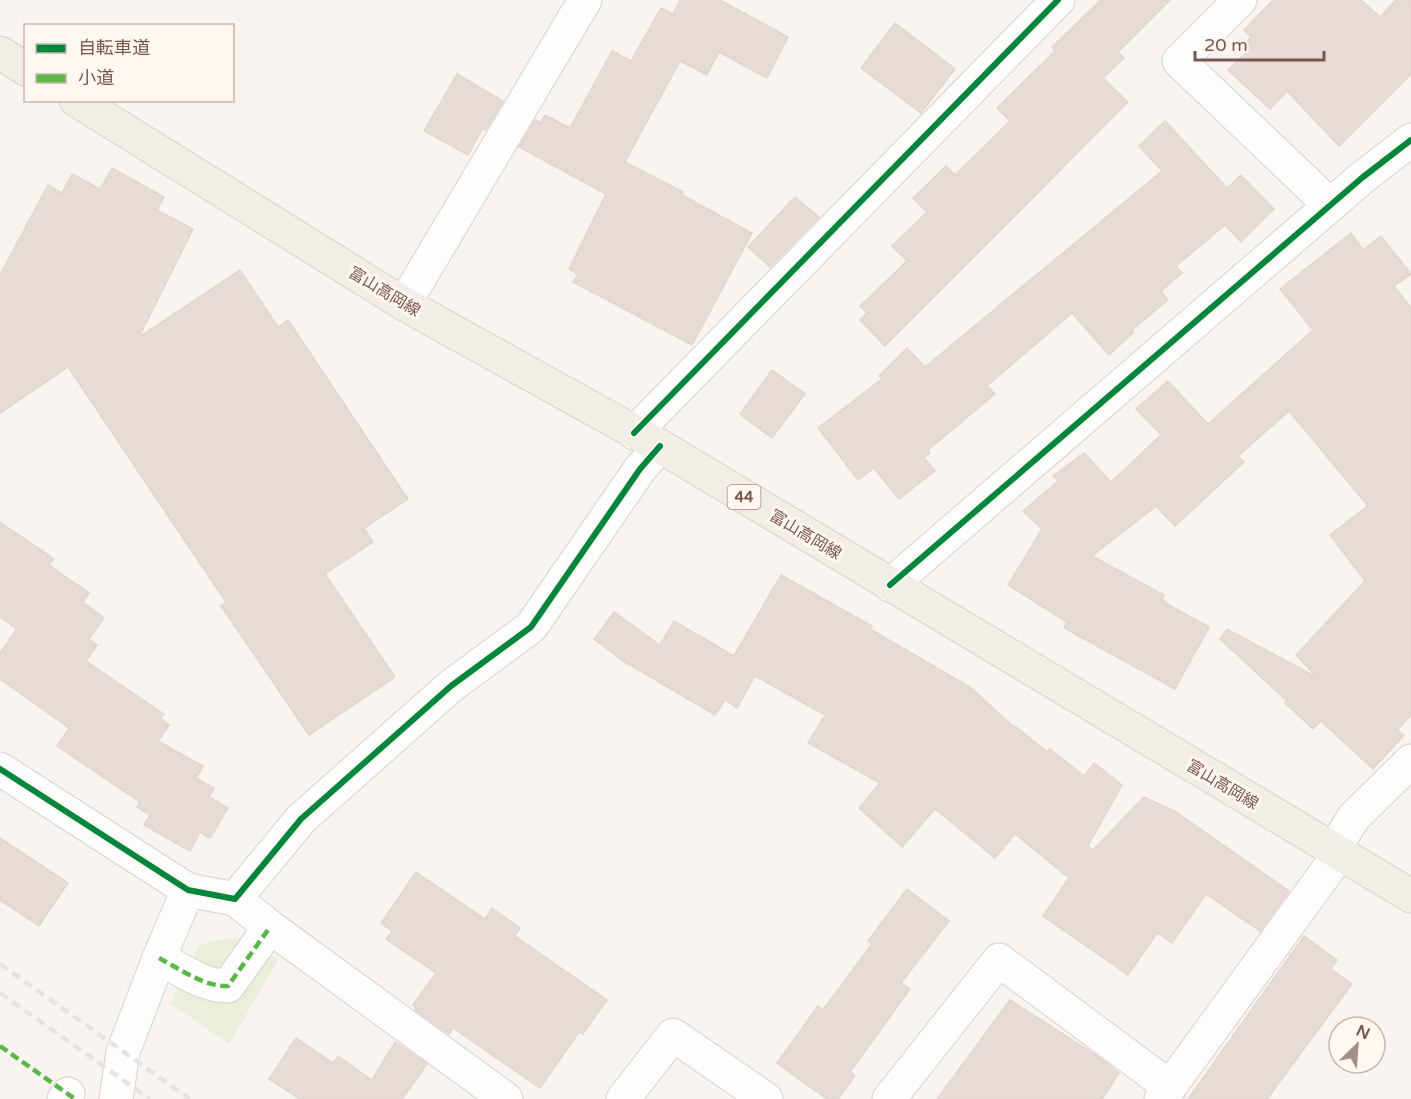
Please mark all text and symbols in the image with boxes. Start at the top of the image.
legend [24,24,234,102]
scale bar [1195,24,1324,62]
text: 20 m [1204,34,1248,56]
text: 自転車道 [78,37,150,59]
text: 小道 [78,67,114,89]
street label: 富山高岡線 [345,263,424,321]
road number: 44 [728,485,760,509]
street label: 富山高岡線 [766,506,845,564]
street label: 富山高岡線 [1183,756,1262,814]
north arrow [1327,1015,1387,1075]
text: N [1353,1021,1373,1044]

